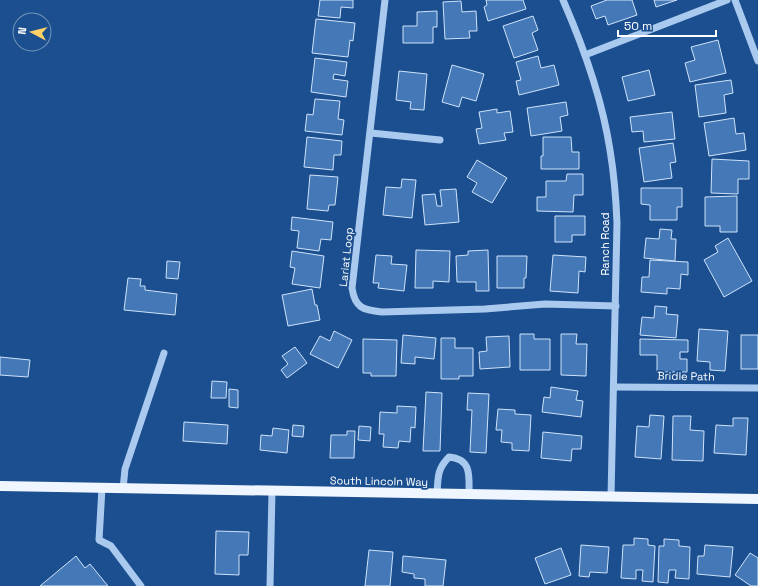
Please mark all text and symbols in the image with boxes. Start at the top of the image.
north arrow [12,12,52,52]
scale bar [618,12,716,38]
text: 50 m [624,18,652,34]
text: N [15,26,29,35]
street label: Ranch Road [598,212,612,276]
street label: Lariat Loop [336,227,356,287]
street label: Bridle Path [657,368,715,384]
street label: South Lincoln Way [330,473,428,489]

